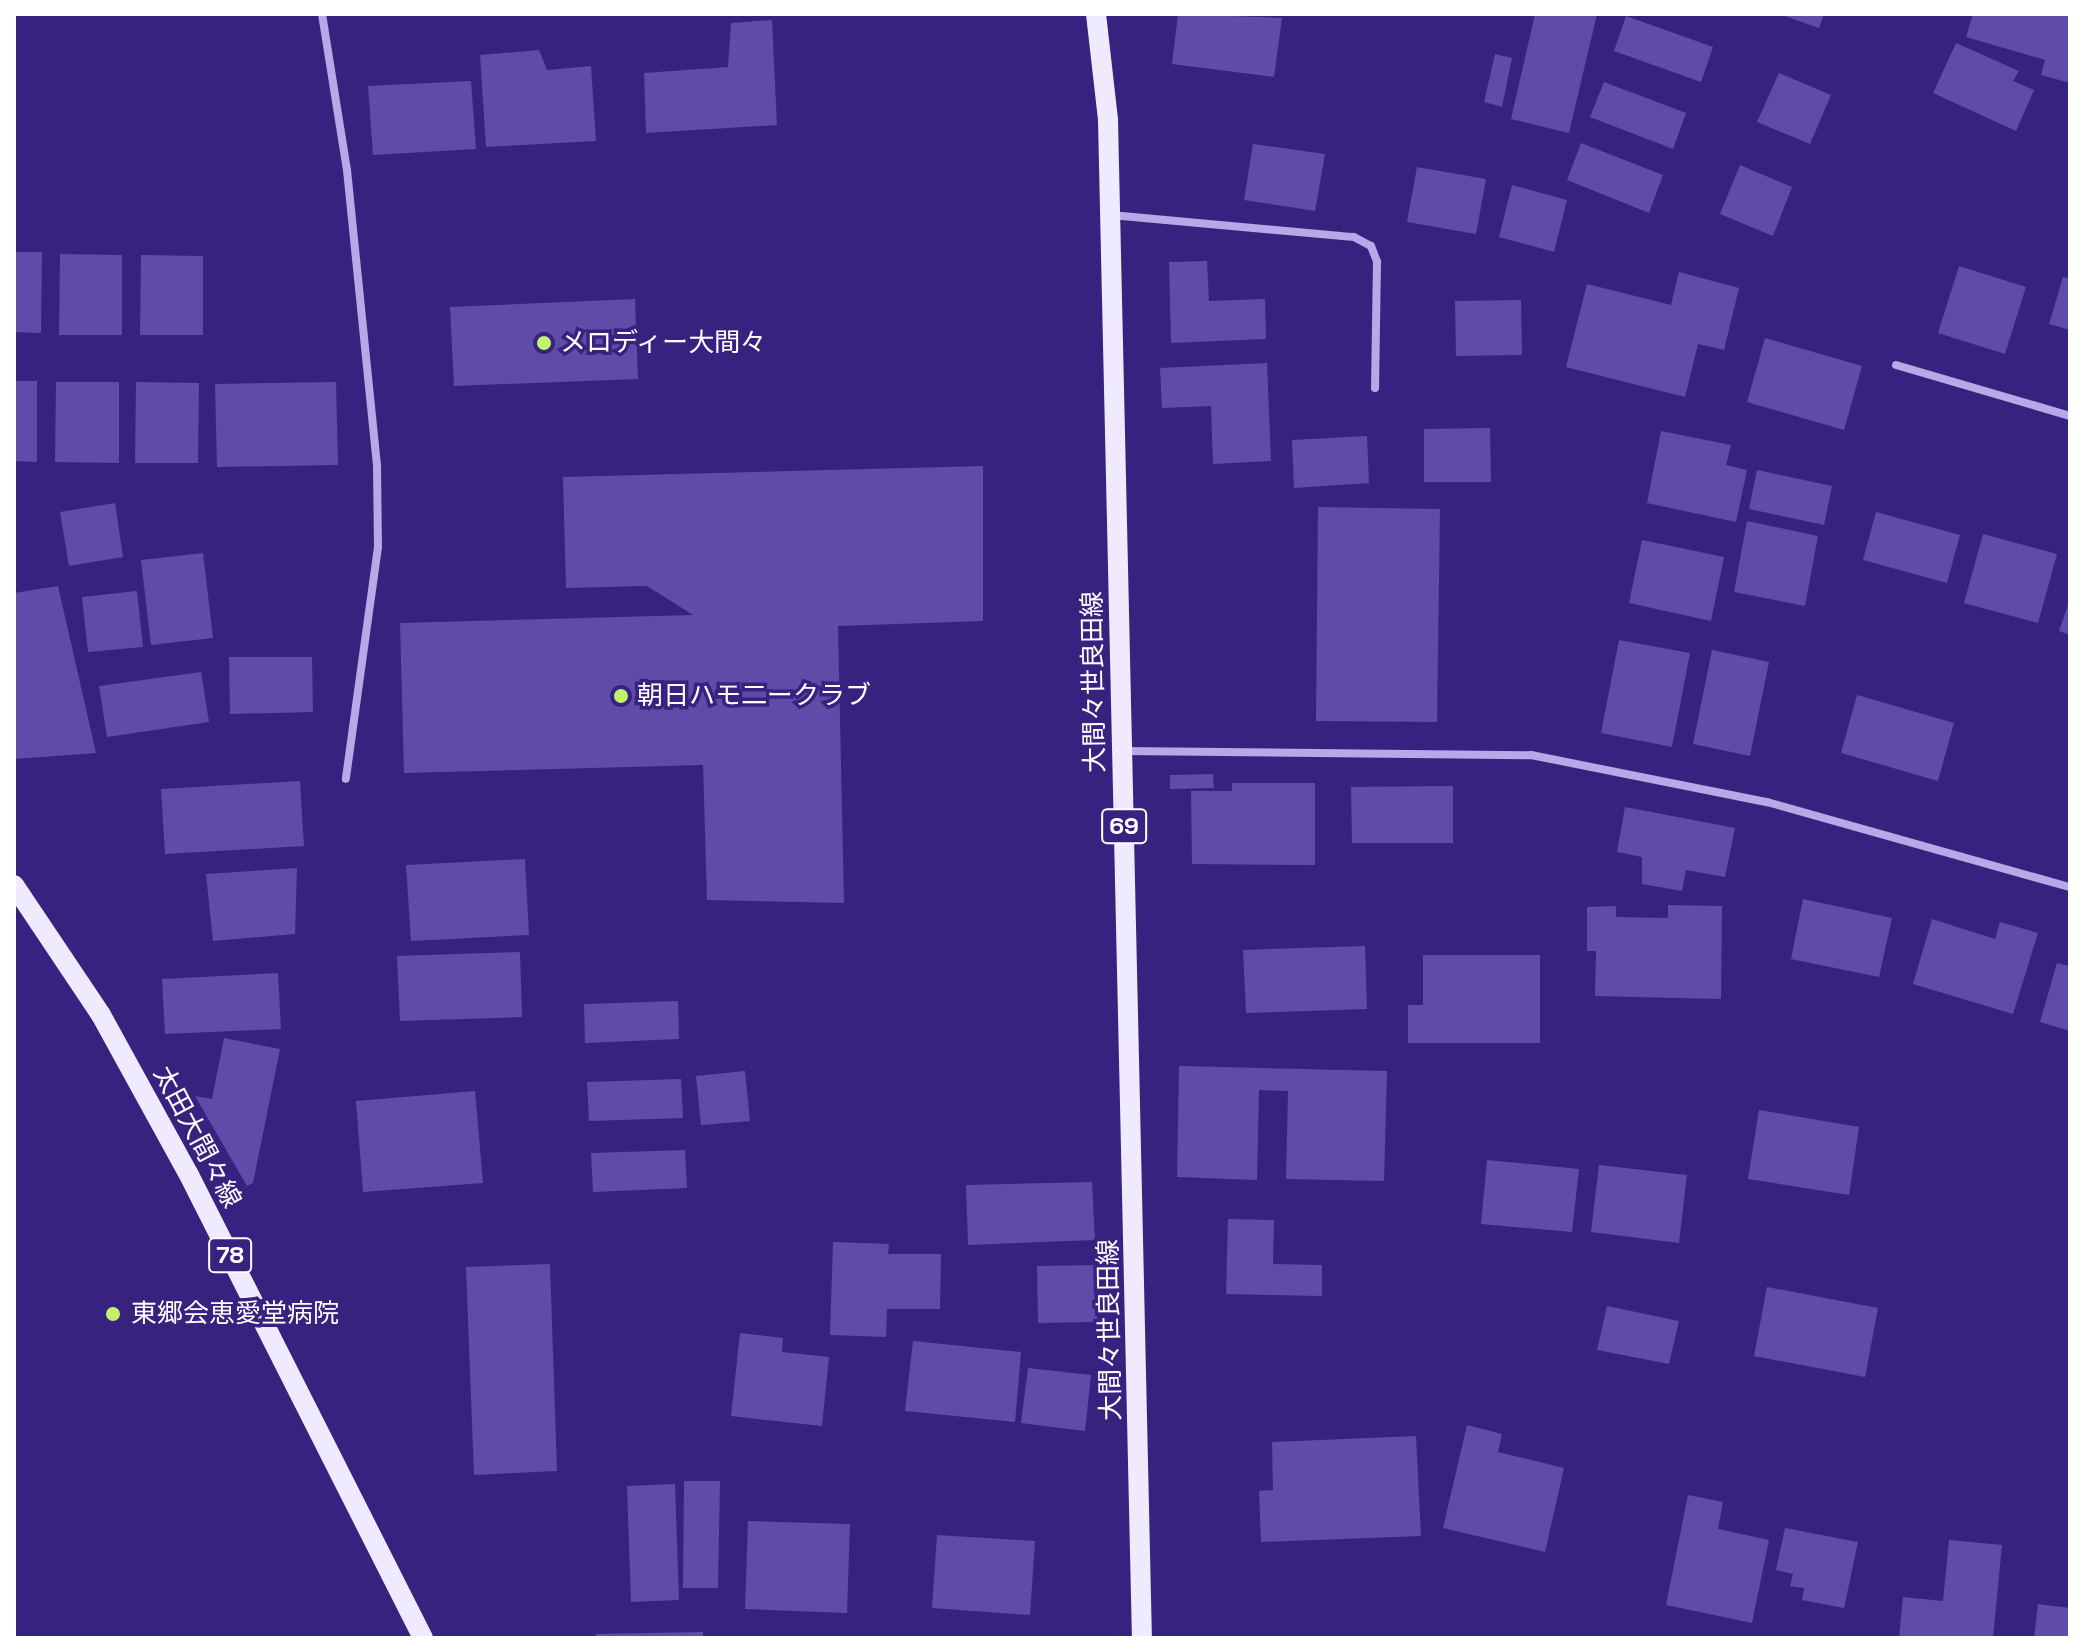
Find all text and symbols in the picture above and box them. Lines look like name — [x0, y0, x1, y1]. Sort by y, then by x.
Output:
place label: メロディー大間々 — [560, 327, 768, 359]
marker: メロディー大間々 — [535, 334, 553, 352]
street label: 大間々世良田線 — [1077, 591, 1111, 773]
place label: 朝日ハモ二ークラブ — [637, 680, 871, 712]
marker: 朝日ハモ二ークラブ — [612, 687, 630, 705]
road number: 69 — [1100, 806, 1148, 846]
street label: 太田大間々線 — [147, 1061, 247, 1213]
road number: 78 — [208, 1235, 252, 1275]
street label: 大間々世良田線 — [1093, 1239, 1127, 1421]
place label: 東郷会恵愛堂病院 — [131, 1298, 339, 1330]
marker: 東郷会恵愛堂病院 — [102, 1303, 124, 1325]

